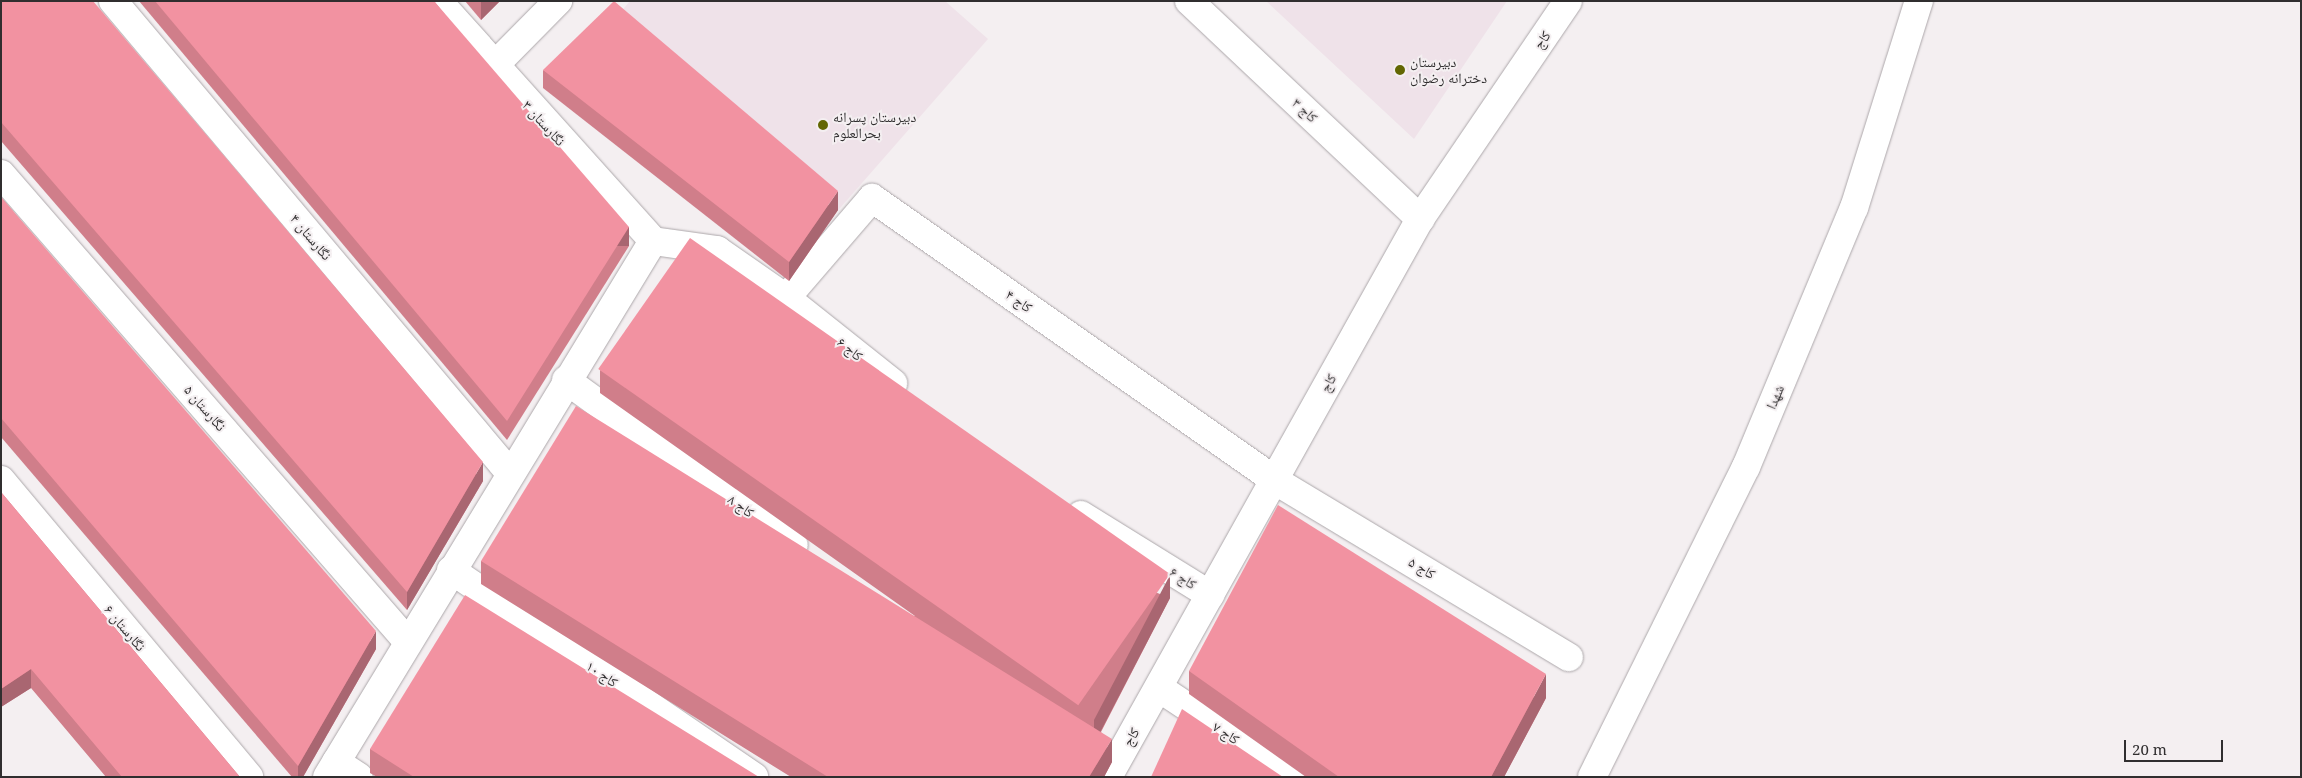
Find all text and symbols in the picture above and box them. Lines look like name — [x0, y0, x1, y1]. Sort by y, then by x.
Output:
street label: کاج — [1530, 28, 1554, 52]
place label: دبیرستان دخترانه رضوان — [1410, 54, 1487, 86]
marker: دبیرستان دخترانه رضوان — [1394, 64, 1406, 76]
street label: کاج ۳ — [1289, 94, 1321, 126]
street label: نگارستان ۳ — [519, 97, 569, 149]
place label: دبیرستان پسرانه بحرالعلوم — [833, 109, 916, 142]
marker: دبیرستان پسرانه بحرالعلوم — [817, 119, 829, 131]
street label: نگارستان ۴ — [287, 210, 335, 264]
street label: کاج ۴ — [1003, 286, 1035, 316]
street label: کاج ۶ — [834, 334, 866, 364]
street label: کاج — [1316, 371, 1340, 395]
street label: نگارستان ۵ — [181, 382, 229, 434]
street label: شهدا — [1762, 382, 1788, 412]
street label: کاج ۸ — [725, 491, 757, 521]
street label: کاج ۵ — [1406, 554, 1438, 582]
street label: کاج ۶ — [1167, 563, 1199, 593]
street label: نگارستان ۶ — [101, 601, 149, 655]
street label: کاج ۱۰ — [583, 657, 621, 691]
street label: کاج ۷ — [1210, 718, 1242, 748]
street label: کاج — [1119, 725, 1143, 749]
scale bar — [2127, 730, 2226, 762]
text: 20 m — [2132, 739, 2167, 759]

